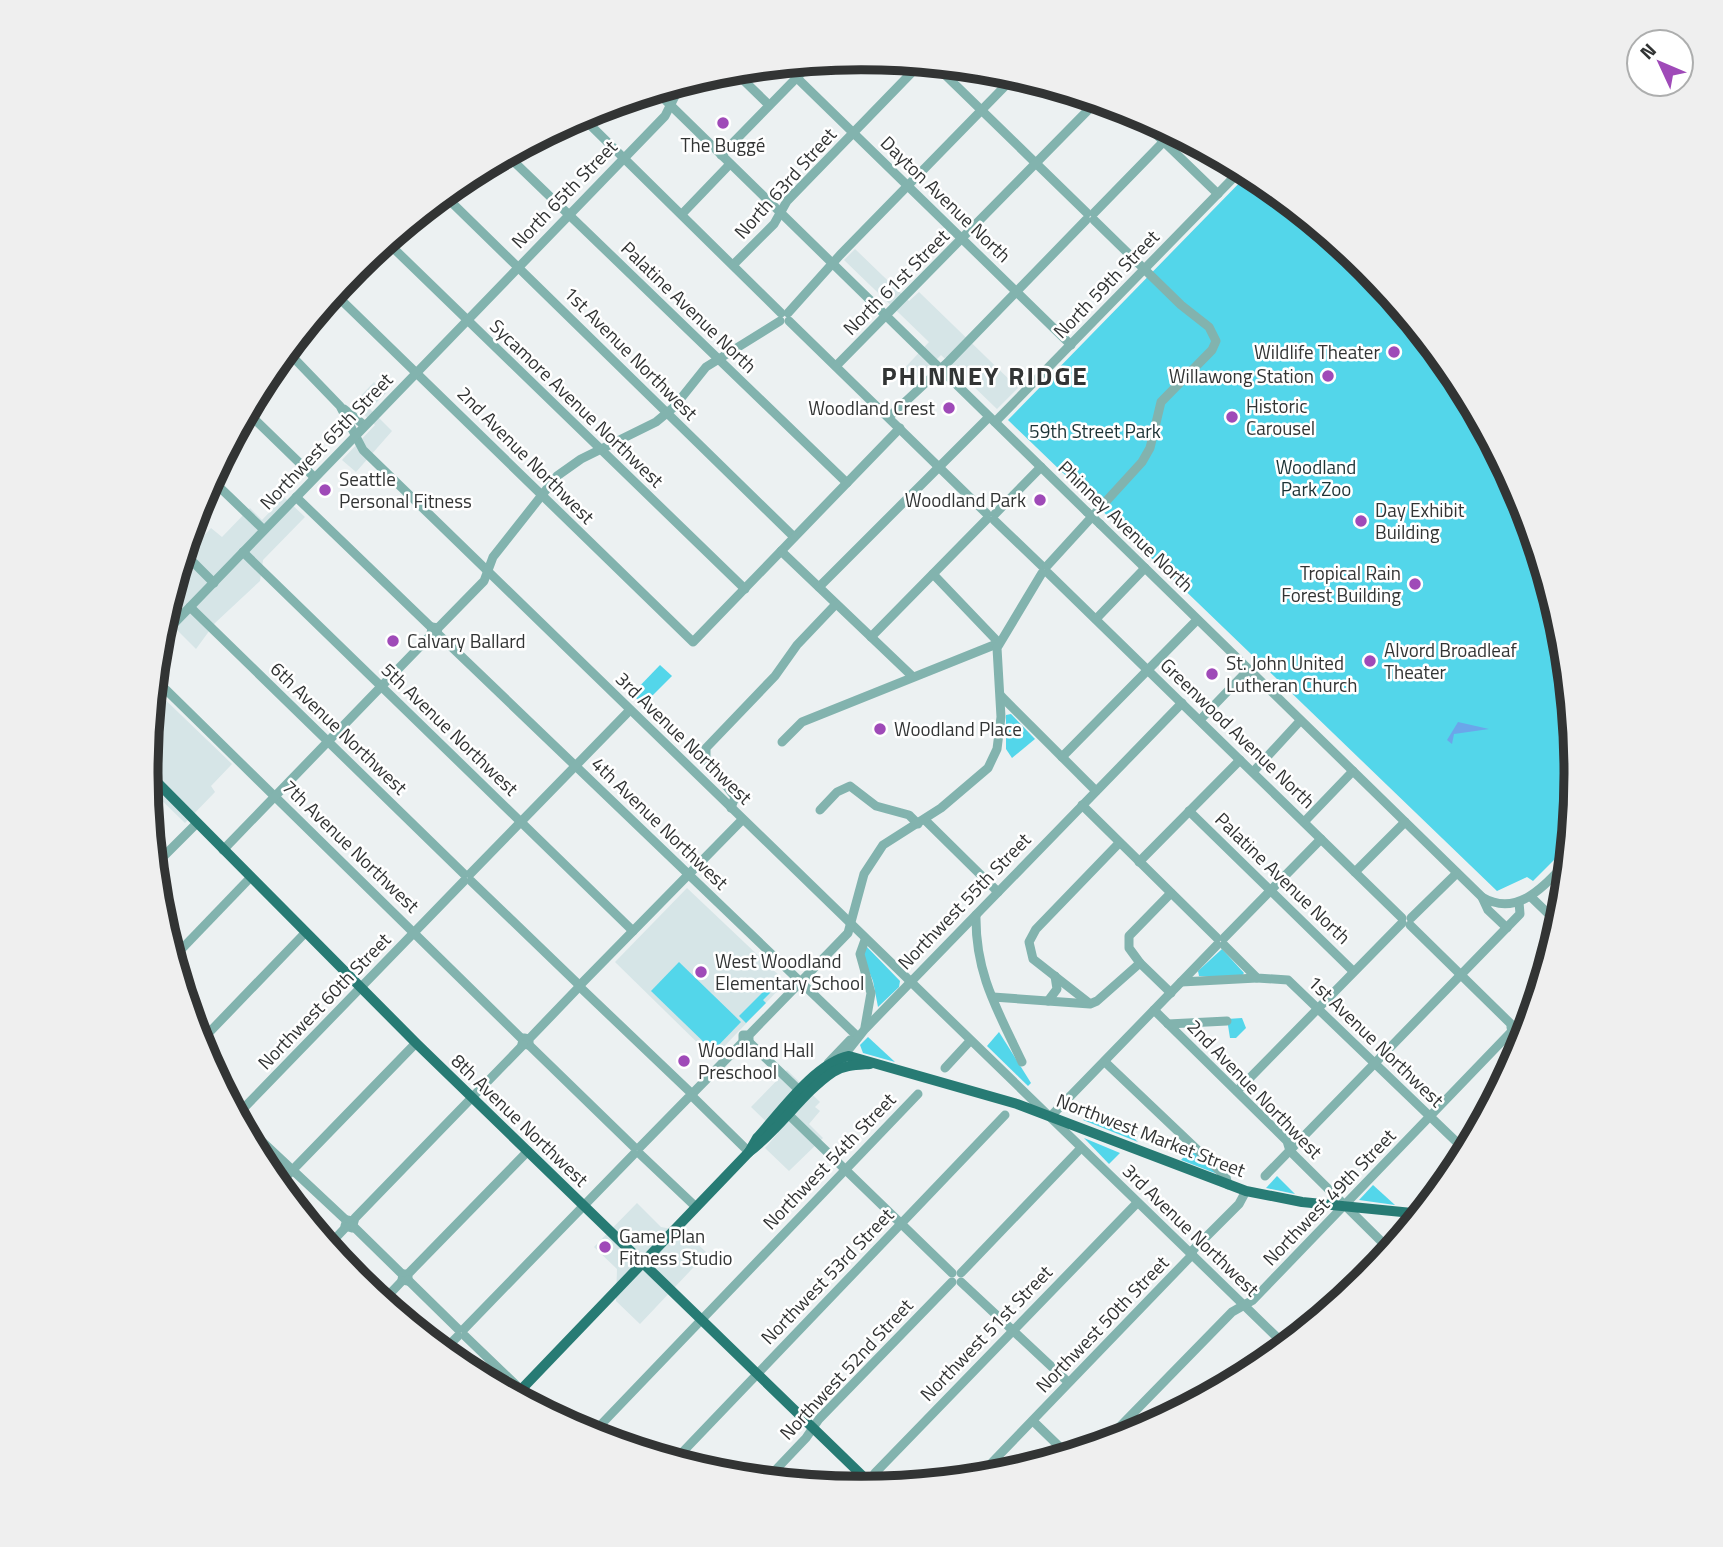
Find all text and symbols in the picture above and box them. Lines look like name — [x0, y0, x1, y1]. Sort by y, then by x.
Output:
north arrow — [1625, 28, 1695, 98]
text: N — [1632, 36, 1662, 66]
marker: The Buggé — [715, 115, 731, 131]
street label: North 63rd Street — [727, 120, 843, 245]
street label: Dayton Avenue North — [874, 129, 1018, 269]
place label: The Buggé — [681, 130, 765, 159]
street label: North 65th Street — [504, 132, 624, 255]
street label: North 61st Street — [836, 222, 956, 342]
street label: North 59th Street — [1046, 222, 1166, 345]
street label: Palatine Avenue North — [615, 234, 764, 379]
street label: 1st Avenue Northwest — [558, 279, 705, 427]
street label: Sycamore Avenue Northwest — [484, 312, 671, 494]
place label: Wildlife Theater — [1254, 337, 1380, 366]
marker: Wildlife Theater — [1386, 344, 1402, 360]
district label: PHINNEY RIDGE — [881, 356, 1089, 395]
place label: Willawong Station — [1169, 361, 1314, 390]
street label: Northwest 65th Street — [252, 365, 399, 516]
marker: Willawong Station — [1320, 368, 1336, 384]
street label: 2nd Avenue Northwest — [451, 379, 602, 530]
place label: Historic Carousel — [1246, 391, 1315, 442]
place label: Woodland Crest — [808, 393, 935, 422]
marker: Woodland Crest — [941, 400, 957, 416]
marker: Historic Carousel — [1224, 409, 1240, 425]
park label: 59th Street Park — [1029, 416, 1161, 445]
park label: Woodland Park Zoo — [1276, 452, 1356, 503]
street label: Phinney Avenue North — [1052, 453, 1201, 598]
place label: Seattle Personal Fitness — [339, 464, 472, 515]
marker: Seattle Personal Fitness — [317, 482, 333, 498]
place label: Woodland Park — [905, 485, 1026, 514]
marker: Woodland Park — [1032, 492, 1048, 508]
place label: Day Exhibit Building — [1375, 495, 1465, 546]
marker: Day Exhibit Building — [1353, 513, 1369, 529]
place label: Tropical Rain Forest Building — [1281, 558, 1401, 609]
marker: Tropical Rain Forest Building — [1407, 576, 1423, 592]
place label: Calvary Ballard — [407, 626, 526, 655]
marker: Calvary Ballard — [385, 633, 401, 649]
place label: Alvord Broadleaf Theater — [1384, 635, 1517, 686]
place label: St. John United Lutheran Church — [1226, 648, 1358, 699]
street label: Greenwood Avenue North — [1154, 651, 1322, 815]
marker: Alvord Broadleaf Theater — [1362, 653, 1378, 669]
street label: 6th Avenue Northwest — [264, 654, 415, 801]
street label: 5th Avenue Northwest — [375, 655, 526, 802]
street label: 3rd Avenue Northwest — [609, 665, 760, 811]
marker: St. John United Lutheran Church — [1204, 666, 1220, 682]
place label: Woodland Place — [894, 714, 1022, 743]
marker: Woodland Place — [872, 721, 888, 737]
street label: 4th Avenue Northwest — [585, 749, 736, 896]
street label: 7th Avenue Northwest — [276, 772, 427, 919]
street label: Palatine Avenue North — [1209, 805, 1358, 950]
street label: Northwest 55th Street — [890, 825, 1037, 976]
street label: Northwest 60th Street — [250, 925, 397, 1076]
place label: West Woodland Elementary School — [715, 946, 864, 997]
marker: West Woodland Elementary School — [693, 964, 709, 980]
street label: 1st Avenue Northwest — [1302, 968, 1451, 1114]
street label: 2nd Avenue Northwest — [1181, 1012, 1330, 1165]
place label: Woodland Hall Preschool — [698, 1035, 814, 1086]
street label: 8th Avenue Northwest — [445, 1046, 596, 1193]
marker: Woodland Hall Preschool — [676, 1053, 692, 1069]
street label: Northwest 54th Street — [755, 1085, 902, 1236]
street label: Northwest Market Street — [1053, 1085, 1250, 1184]
street label: Northwest 49th Street — [1255, 1121, 1402, 1272]
street label: 3rd Avenue Northwest — [1116, 1157, 1267, 1303]
street label: Northwest 53rd Street — [753, 1200, 900, 1351]
place label: Game Plan Fitness Studio — [619, 1221, 733, 1272]
marker: Game Plan Fitness Studio — [597, 1239, 613, 1255]
street label: Northwest 50th Street — [1028, 1248, 1175, 1399]
street label: Northwest 51st Street — [913, 1258, 1059, 1407]
street label: Northwest 52nd Street — [772, 1291, 919, 1446]

